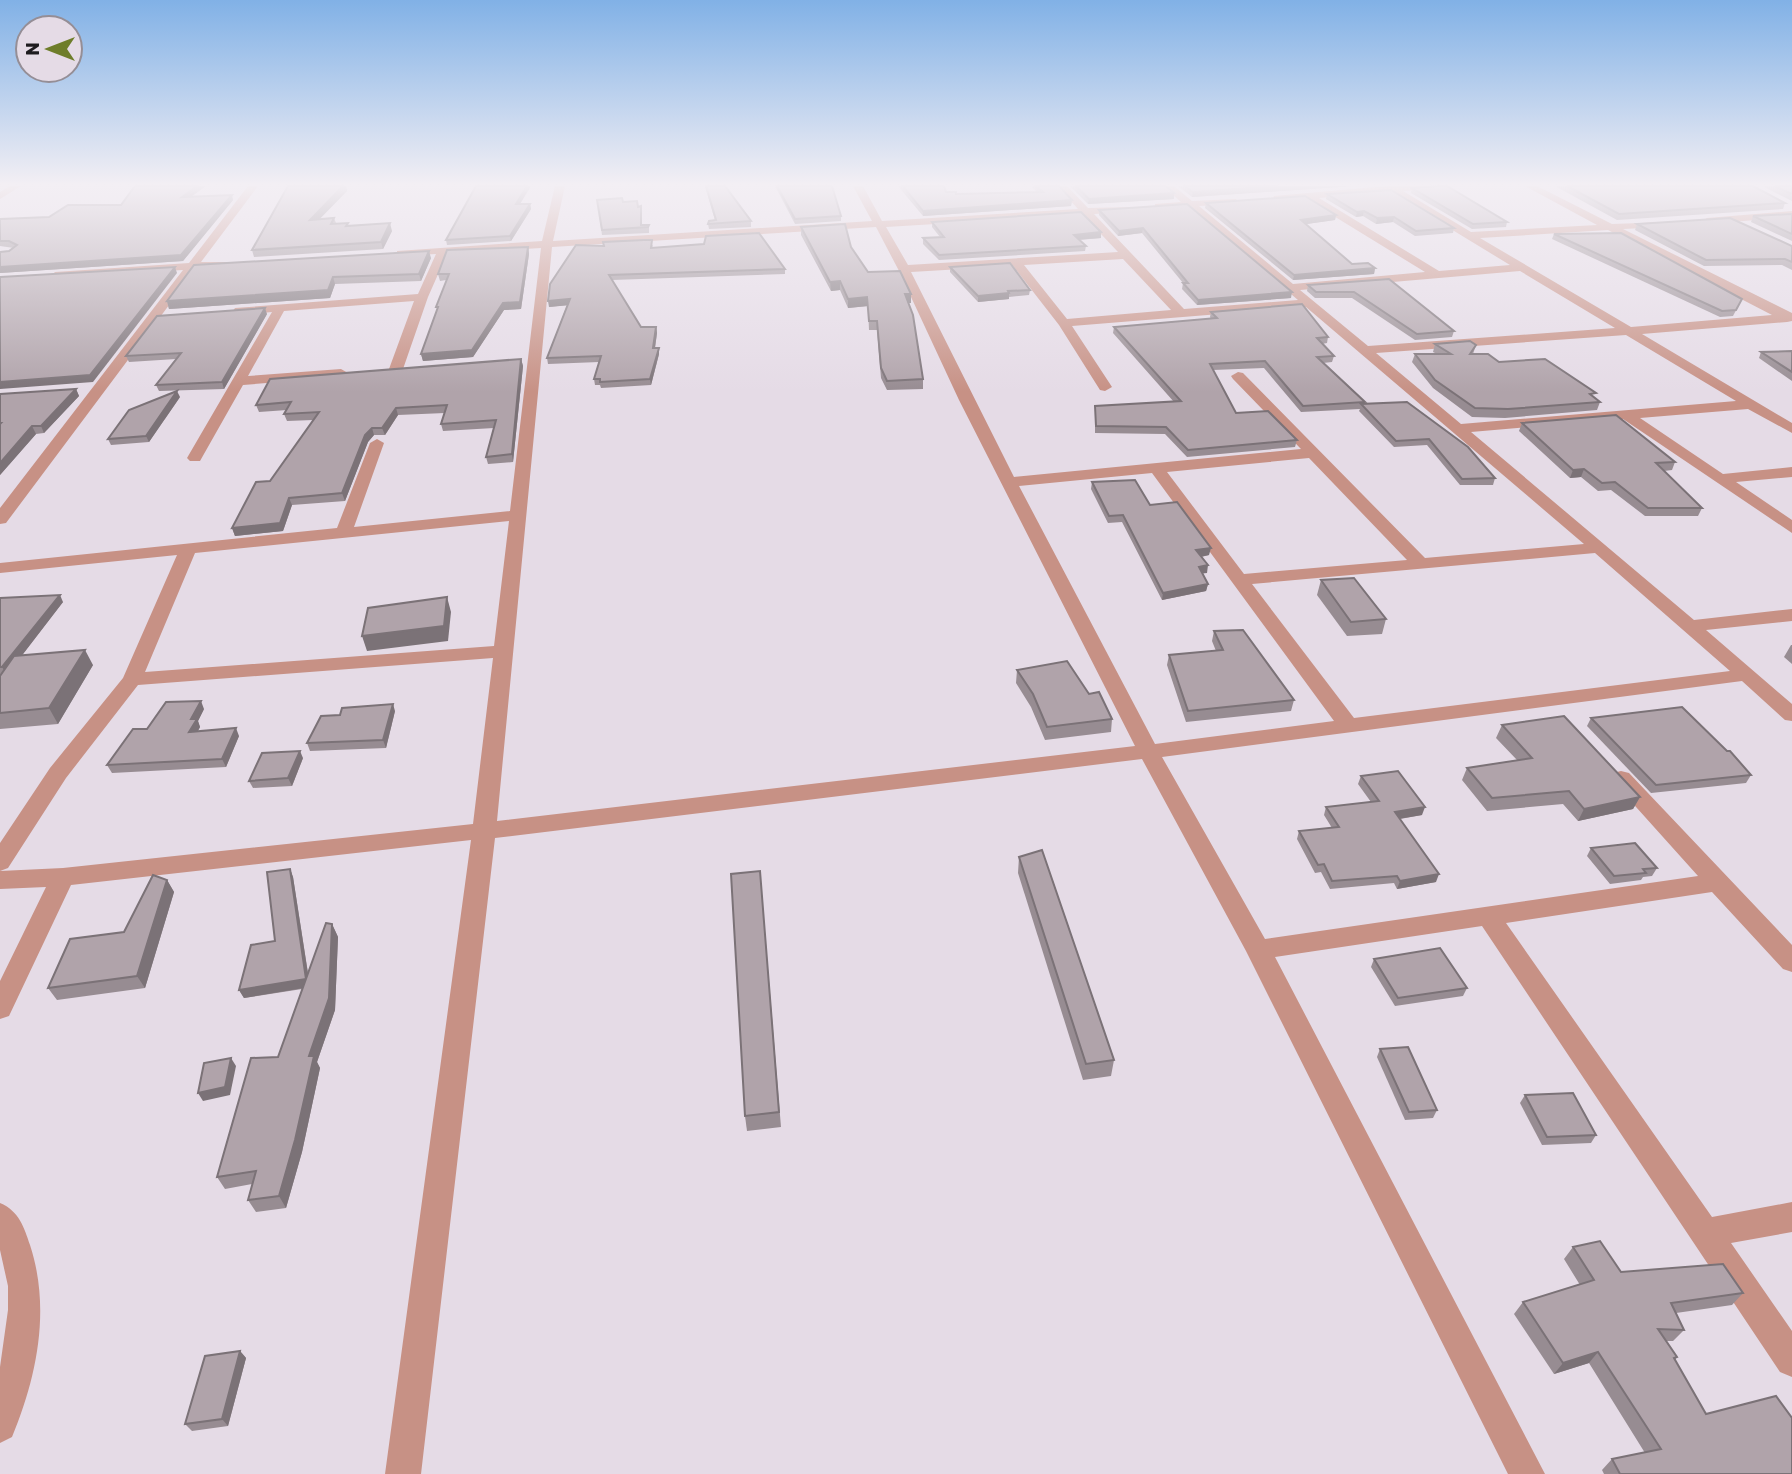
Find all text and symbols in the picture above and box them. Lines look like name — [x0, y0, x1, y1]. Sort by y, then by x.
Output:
north arrow — [14, 14, 84, 84]
text: N — [21, 42, 44, 56]

